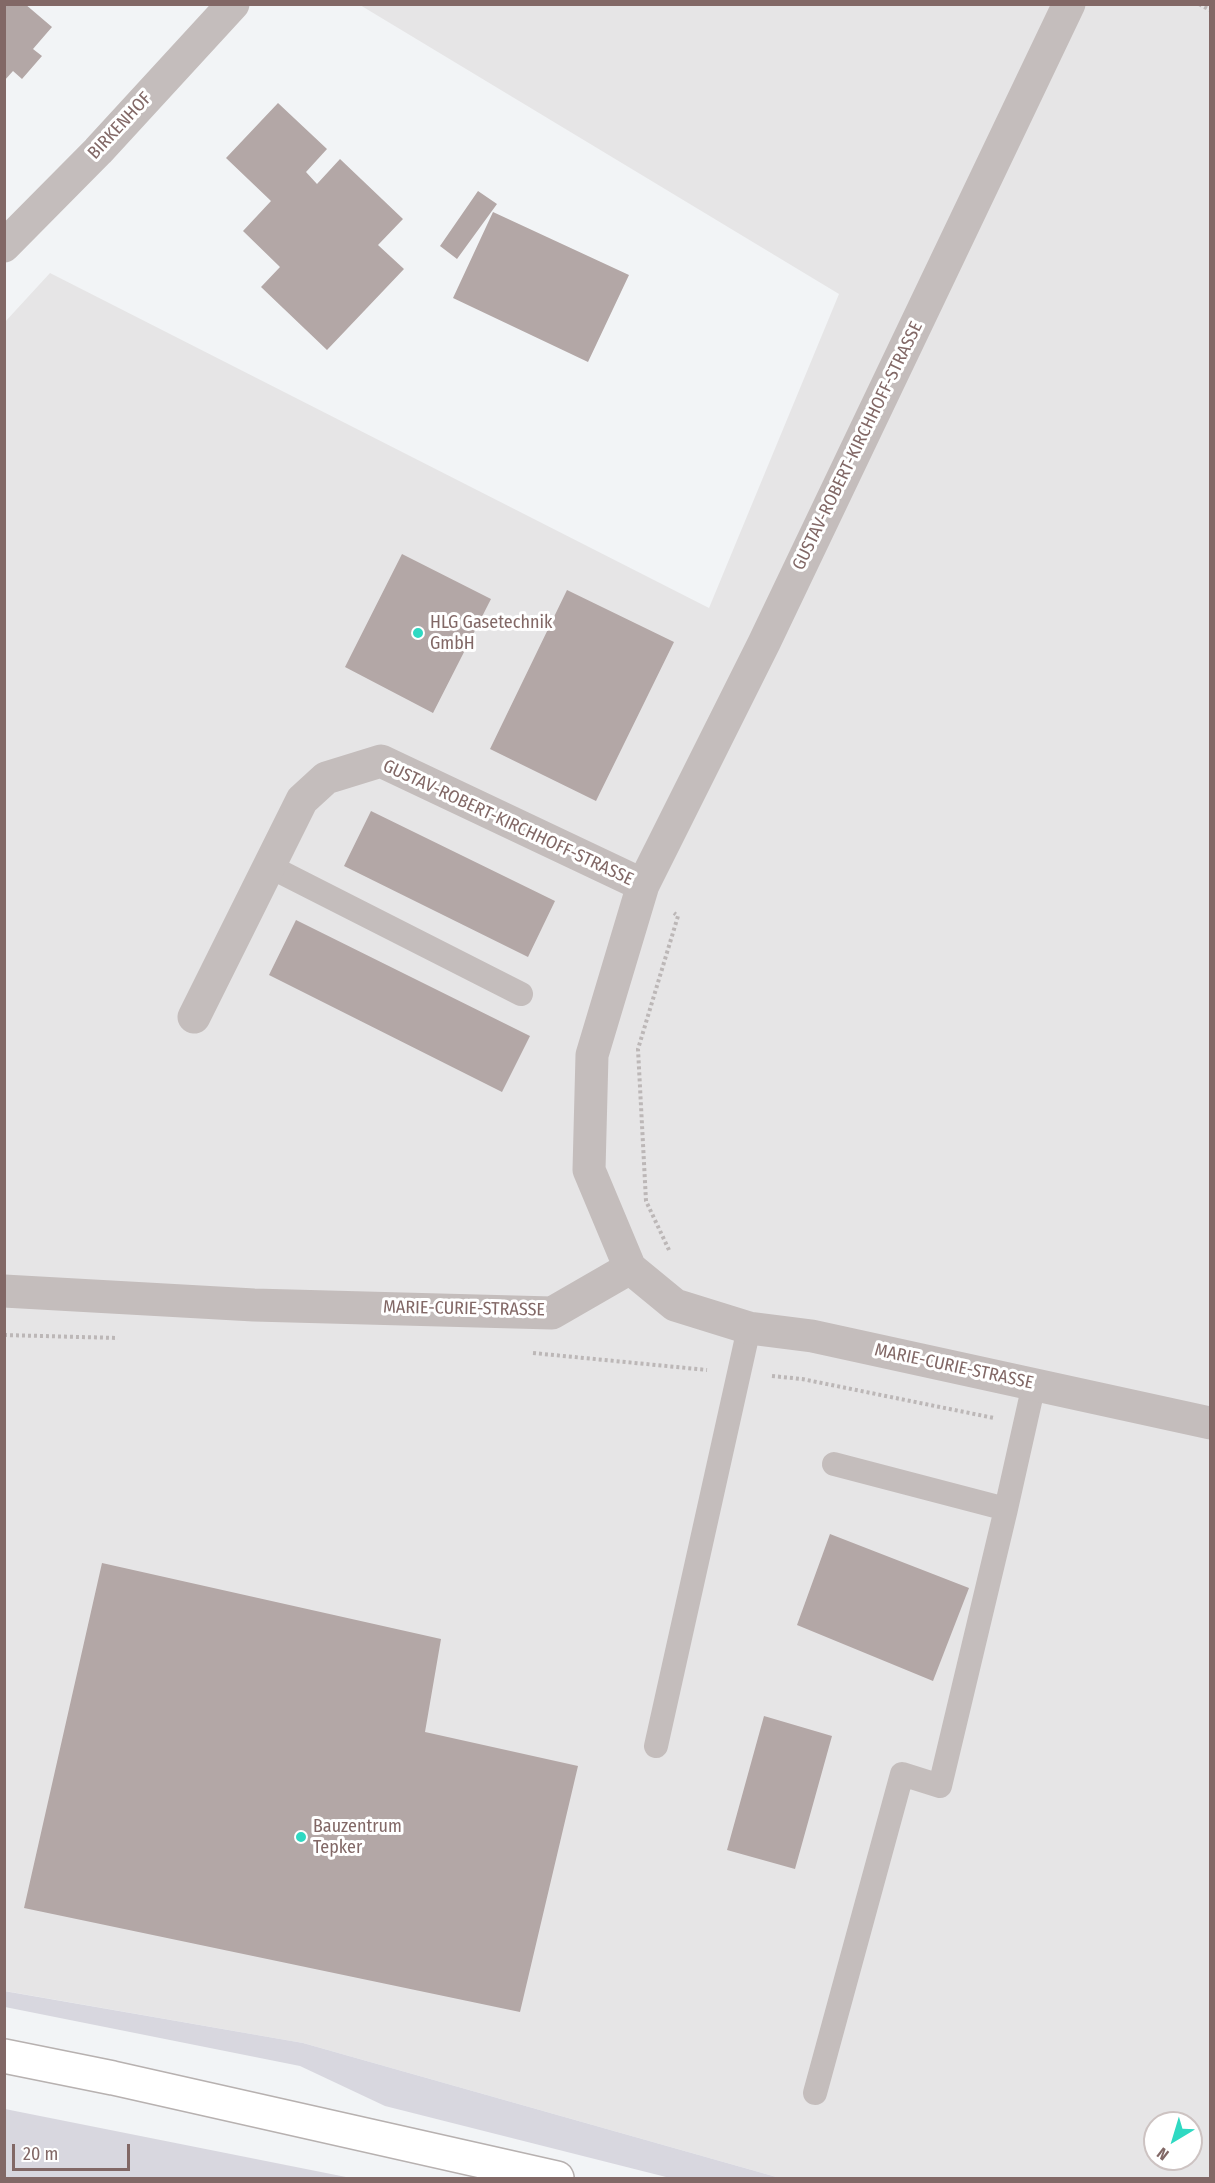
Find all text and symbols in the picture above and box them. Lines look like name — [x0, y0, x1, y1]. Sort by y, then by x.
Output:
street label: BIRKENHOF — [84, 88, 156, 164]
street label: GUSTAV-ROBERT-KIRCHHOFF-STRASSE — [788, 318, 928, 574]
place label: HLG Gasetechnik GmbH — [430, 612, 552, 654]
marker: HLG Gasetechnik GmbH — [411, 626, 425, 640]
street label: GUSTAV-ROBERT-KIRCHHOFF-STRASSE — [379, 755, 637, 891]
street label: MARIE-CURIE-STRASSE — [383, 1297, 545, 1321]
street label: MARIE-CURIE-STRASSE — [873, 1340, 1035, 1394]
place label: Bauzentrum Tepker — [313, 1816, 402, 1858]
marker: Bauzentrum Tepker — [294, 1830, 308, 1844]
north arrow — [1143, 2111, 1203, 2171]
scale bar — [15, 2132, 134, 2170]
text: 20 m — [23, 2143, 58, 2165]
text: N — [1153, 2144, 1172, 2164]

